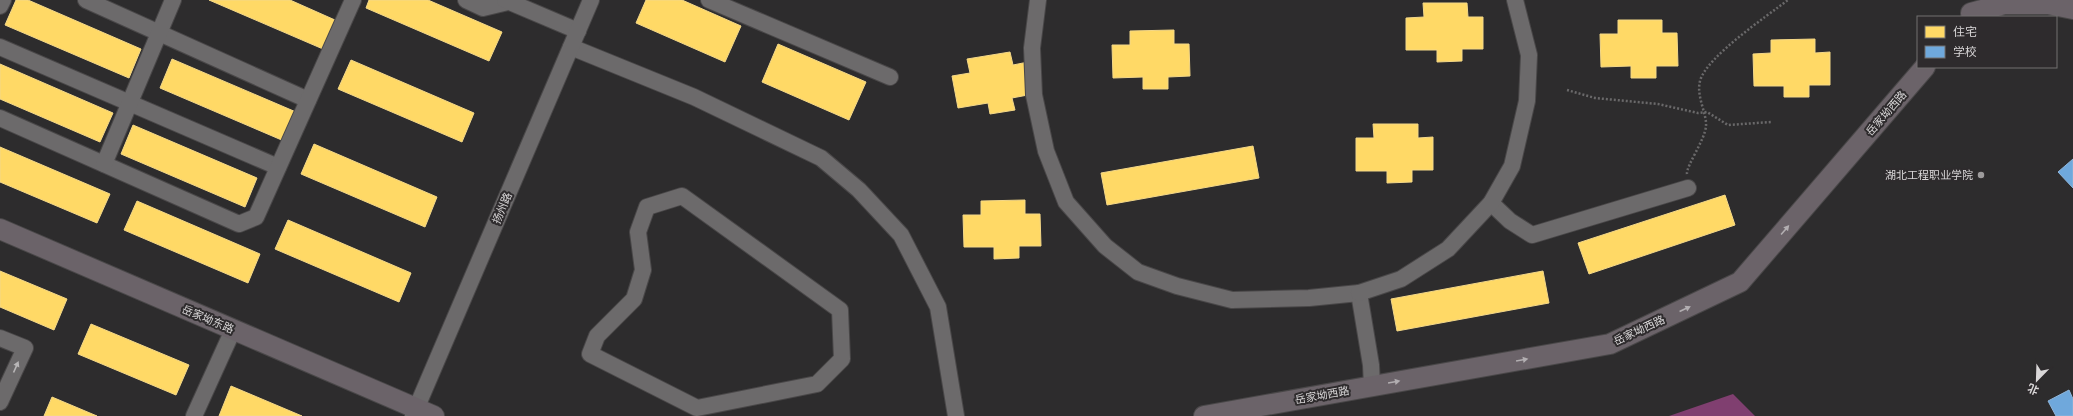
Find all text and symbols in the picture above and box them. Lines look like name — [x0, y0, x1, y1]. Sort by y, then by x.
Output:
legend — [1917, 16, 2057, 68]
text: 住宅 — [1953, 24, 1977, 39]
text: 学校 — [1953, 44, 1977, 59]
street label: 岳家坳西路 — [1863, 88, 1909, 138]
place label: 湖北工程职业学院 — [1885, 168, 1973, 182]
marker: 湖北工程职业学院 — [1976, 170, 1986, 180]
street label: 扬州路 — [489, 190, 515, 226]
one-way arrow — [1781, 225, 1790, 236]
street label: 岳家坳东路 — [180, 302, 236, 336]
one-way arrow — [1679, 306, 1691, 312]
street label: 岳家坳西路 — [1611, 312, 1667, 348]
one-way arrow — [1516, 356, 1528, 362]
north arrow — [2017, 360, 2057, 400]
one-way arrow — [13, 361, 19, 373]
one-way arrow — [1388, 379, 1400, 385]
text: 北 — [2025, 381, 2041, 398]
street label: 岳家坳西路 — [1294, 383, 1350, 407]

